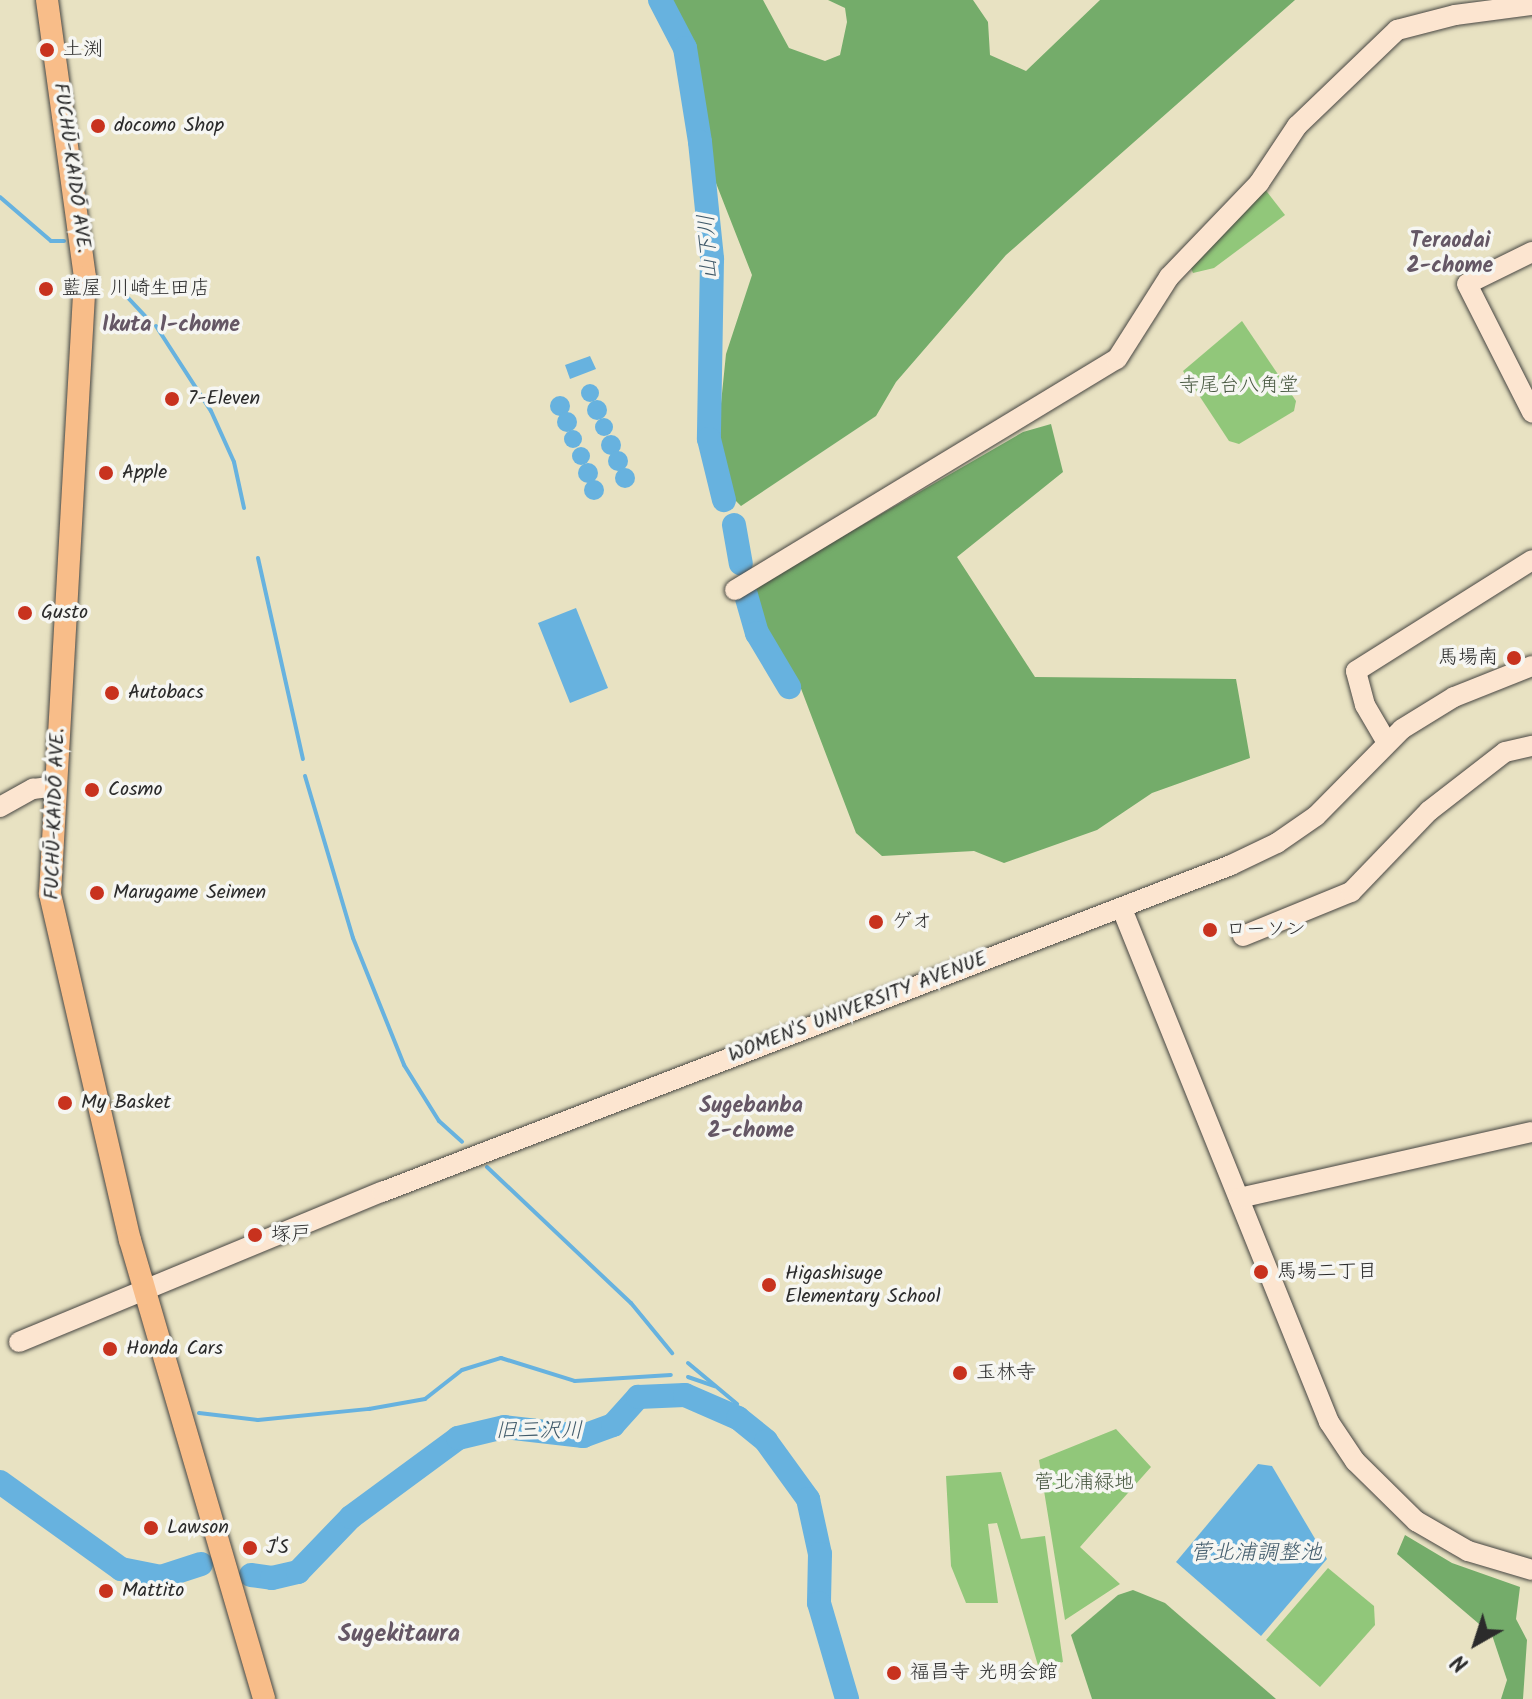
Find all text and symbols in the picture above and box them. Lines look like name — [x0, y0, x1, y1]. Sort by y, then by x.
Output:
place label: 土渕 — [63, 38, 103, 62]
marker: 土渕 — [38, 41, 56, 59]
street label: FUCHŪ-KAIDŌ AVE. — [47, 81, 95, 255]
place label: docomo Shop — [114, 114, 224, 138]
marker: docomo Shop — [89, 117, 107, 135]
water label: 山下川 — [694, 213, 724, 281]
district label: Teraodai 2-chome — [1407, 228, 1493, 280]
place label: 藍屋 川崎生田店 — [62, 277, 210, 301]
marker: 藍屋 川崎生田店 — [37, 280, 55, 298]
district label: Ikuta 1-chome — [102, 313, 240, 339]
park label: 寺尾台八角堂 — [1179, 374, 1299, 398]
place label: 7-Eleven — [188, 387, 260, 411]
marker: 7-Eleven — [163, 390, 181, 408]
place label: Apple — [122, 461, 167, 485]
marker: Apple — [97, 464, 115, 482]
place label: Gusto — [41, 601, 88, 625]
marker: Gusto — [16, 604, 34, 622]
place label: 馬場南 — [1438, 646, 1498, 670]
marker: 馬場南 — [1505, 649, 1523, 667]
place label: Autobacs — [128, 681, 204, 705]
marker: Autobacs — [103, 684, 121, 702]
street label: FUCHŪ-KAIDŌ AVE. — [41, 728, 71, 900]
place label: Cosmo — [108, 778, 163, 802]
marker: Cosmo — [83, 781, 101, 799]
place label: Marugame Seimen — [113, 881, 266, 905]
marker: Marugame Seimen — [88, 884, 106, 902]
place label: ゲオ — [892, 910, 932, 934]
marker: ゲオ — [867, 913, 885, 931]
place label: ローソン — [1226, 918, 1306, 942]
marker: ローソン — [1201, 921, 1219, 939]
street label: WOMEN'S UNIVERSITY AVENUE — [725, 948, 991, 1068]
place label: My Basket — [81, 1091, 171, 1115]
district label: Sugebanba 2-chome — [699, 1093, 803, 1144]
marker: My Basket — [56, 1094, 74, 1112]
place label: 塚戸 — [271, 1223, 311, 1247]
marker: 塚戸 — [246, 1226, 264, 1244]
place label: 馬場二丁目 — [1277, 1260, 1377, 1284]
place label: Higashisuge Elementary School — [785, 1262, 941, 1309]
marker: 馬場二丁目 — [1252, 1263, 1270, 1281]
marker: Higashisuge Elementary School — [760, 1276, 778, 1294]
place label: Honda Cars — [126, 1337, 223, 1361]
marker: Honda Cars — [101, 1340, 119, 1358]
place label: 玉林寺 — [976, 1361, 1036, 1385]
marker: 玉林寺 — [951, 1364, 969, 1382]
water label: 旧三沢川 — [495, 1419, 583, 1445]
park label: 菅北浦緑地 — [1034, 1471, 1134, 1495]
place label: Lawson — [167, 1516, 229, 1540]
marker: Lawson — [142, 1519, 160, 1537]
place label: J'S — [266, 1536, 289, 1560]
marker: J'S — [241, 1539, 259, 1557]
water label: 菅北浦調整池 — [1190, 1541, 1322, 1567]
place label: Mattito — [122, 1579, 184, 1603]
marker: Mattito — [97, 1582, 115, 1600]
north arrow — [1436, 1603, 1516, 1683]
district label: Sugekitaura — [338, 1621, 460, 1649]
text: N — [1444, 1644, 1477, 1680]
place label: 福昌寺 光明会館 — [910, 1661, 1058, 1685]
marker: 福昌寺 光明会館 — [885, 1664, 903, 1682]

